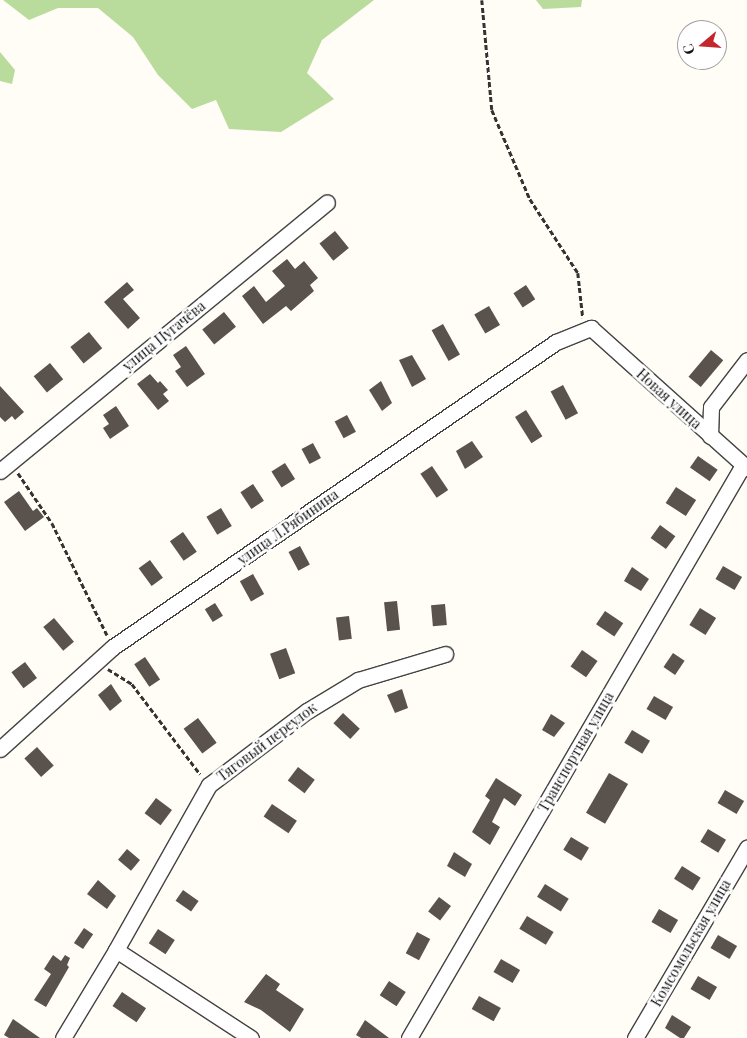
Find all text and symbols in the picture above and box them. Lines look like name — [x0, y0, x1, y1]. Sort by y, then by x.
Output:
north arrow — [677, 20, 727, 70]
text: С — [678, 42, 699, 57]
street label: улица Пугачёва — [119, 298, 209, 374]
street label: Новая улица — [633, 366, 705, 432]
street label: улица Л.Рябинина — [234, 486, 342, 568]
street label: Транспортная улица — [535, 689, 617, 815]
street label: Тяговый переулок — [214, 699, 320, 785]
street label: Комсомольская улица — [648, 877, 734, 1009]

